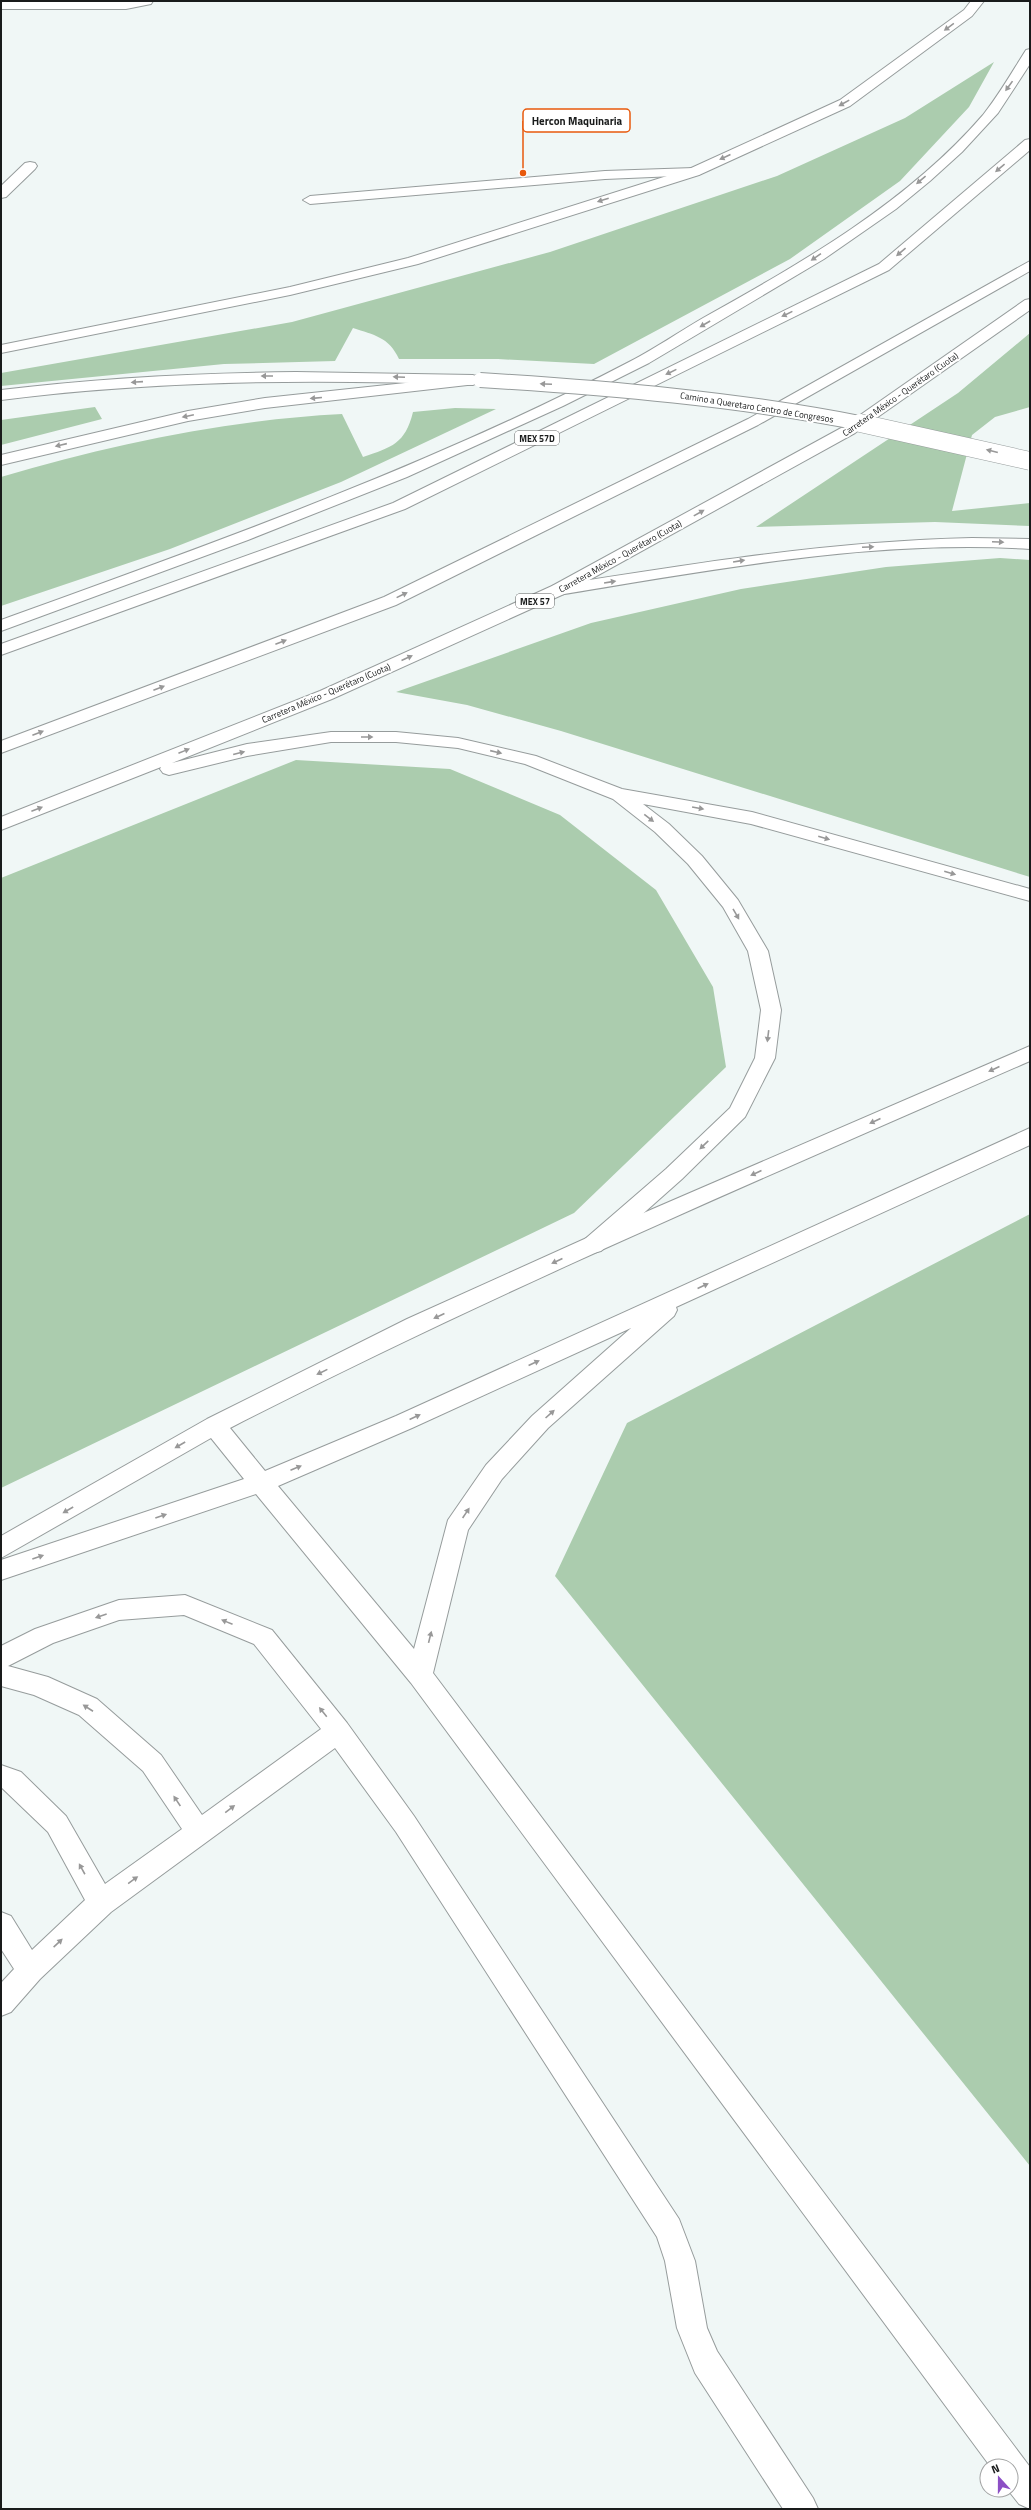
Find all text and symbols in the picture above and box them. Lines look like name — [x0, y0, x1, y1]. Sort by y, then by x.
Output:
one-way arrow — [943, 23, 954, 31]
one-way arrow — [1005, 80, 1013, 91]
one-way arrow — [838, 100, 850, 107]
callout: Hercon Maquinaria — [523, 109, 630, 132]
text: Hercon Maquinaria — [532, 113, 623, 129]
one-way arrow — [720, 154, 731, 160]
one-way arrow — [995, 164, 1006, 173]
one-way arrow — [915, 176, 926, 185]
one-way arrow — [597, 198, 609, 204]
one-way arrow — [896, 248, 906, 257]
one-way arrow — [811, 253, 821, 261]
one-way arrow — [782, 311, 793, 317]
one-way arrow — [699, 320, 711, 327]
street label: Carretera México - Querétaro (Cuota) — [839, 349, 961, 439]
one-way arrow — [665, 369, 677, 375]
one-way arrow — [260, 373, 273, 379]
one-way arrow — [393, 374, 405, 381]
one-way arrow — [131, 379, 143, 386]
one-way arrow — [540, 381, 552, 388]
street label: Camino a Queretaro Centro de Congresos — [679, 388, 835, 426]
one-way arrow — [310, 395, 322, 402]
one-way arrow — [181, 413, 194, 419]
road number: MEX 57D — [515, 431, 559, 445]
one-way arrow — [55, 443, 67, 449]
one-way arrow — [986, 448, 998, 454]
one-way arrow — [693, 509, 705, 516]
street label: Carretera México - Querétaro (Cuota) — [556, 517, 684, 595]
one-way arrow — [992, 538, 1004, 545]
one-way arrow — [862, 544, 875, 550]
one-way arrow — [733, 558, 745, 564]
one-way arrow — [604, 579, 617, 585]
one-way arrow — [396, 592, 408, 598]
road number: MEX 57 — [516, 594, 554, 608]
one-way arrow — [275, 638, 287, 644]
one-way arrow — [402, 655, 413, 661]
street label: Carretera México - Querétaro (Cuota) — [260, 660, 392, 726]
one-way arrow — [154, 684, 166, 690]
one-way arrow — [32, 730, 44, 736]
one-way arrow — [361, 734, 374, 740]
one-way arrow — [179, 748, 191, 754]
one-way arrow — [232, 749, 245, 755]
one-way arrow — [490, 750, 502, 756]
one-way arrow — [692, 805, 704, 811]
one-way arrow — [32, 806, 44, 812]
one-way arrow — [643, 814, 654, 823]
one-way arrow — [819, 835, 831, 841]
one-way arrow — [944, 870, 956, 876]
one-way arrow — [733, 908, 740, 919]
one-way arrow — [764, 1030, 771, 1042]
one-way arrow — [989, 1066, 1000, 1072]
one-way arrow — [870, 1118, 881, 1124]
one-way arrow — [699, 1140, 709, 1150]
one-way arrow — [751, 1170, 762, 1176]
one-way arrow — [552, 1258, 563, 1264]
one-way arrow — [697, 1283, 709, 1289]
one-way arrow — [434, 1313, 445, 1319]
one-way arrow — [528, 1360, 539, 1366]
one-way arrow — [317, 1369, 328, 1375]
one-way arrow — [544, 1409, 555, 1418]
one-way arrow — [410, 1414, 421, 1420]
one-way arrow — [175, 1442, 186, 1449]
one-way arrow — [290, 1464, 302, 1470]
one-way arrow — [62, 1506, 74, 1513]
one-way arrow — [462, 1508, 470, 1518]
one-way arrow — [156, 1513, 168, 1519]
one-way arrow — [32, 1554, 44, 1560]
one-way arrow — [95, 1613, 107, 1619]
one-way arrow — [221, 1619, 232, 1625]
one-way arrow — [427, 1631, 433, 1643]
one-way arrow — [83, 1704, 93, 1712]
one-way arrow — [319, 1706, 327, 1717]
one-way arrow — [173, 1795, 181, 1806]
one-way arrow — [224, 1805, 235, 1814]
one-way arrow — [79, 1863, 86, 1875]
one-way arrow — [127, 1876, 138, 1885]
one-way arrow — [54, 1939, 63, 1948]
north arrow — [979, 2458, 1019, 2498]
text: N — [989, 2460, 1002, 2477]

